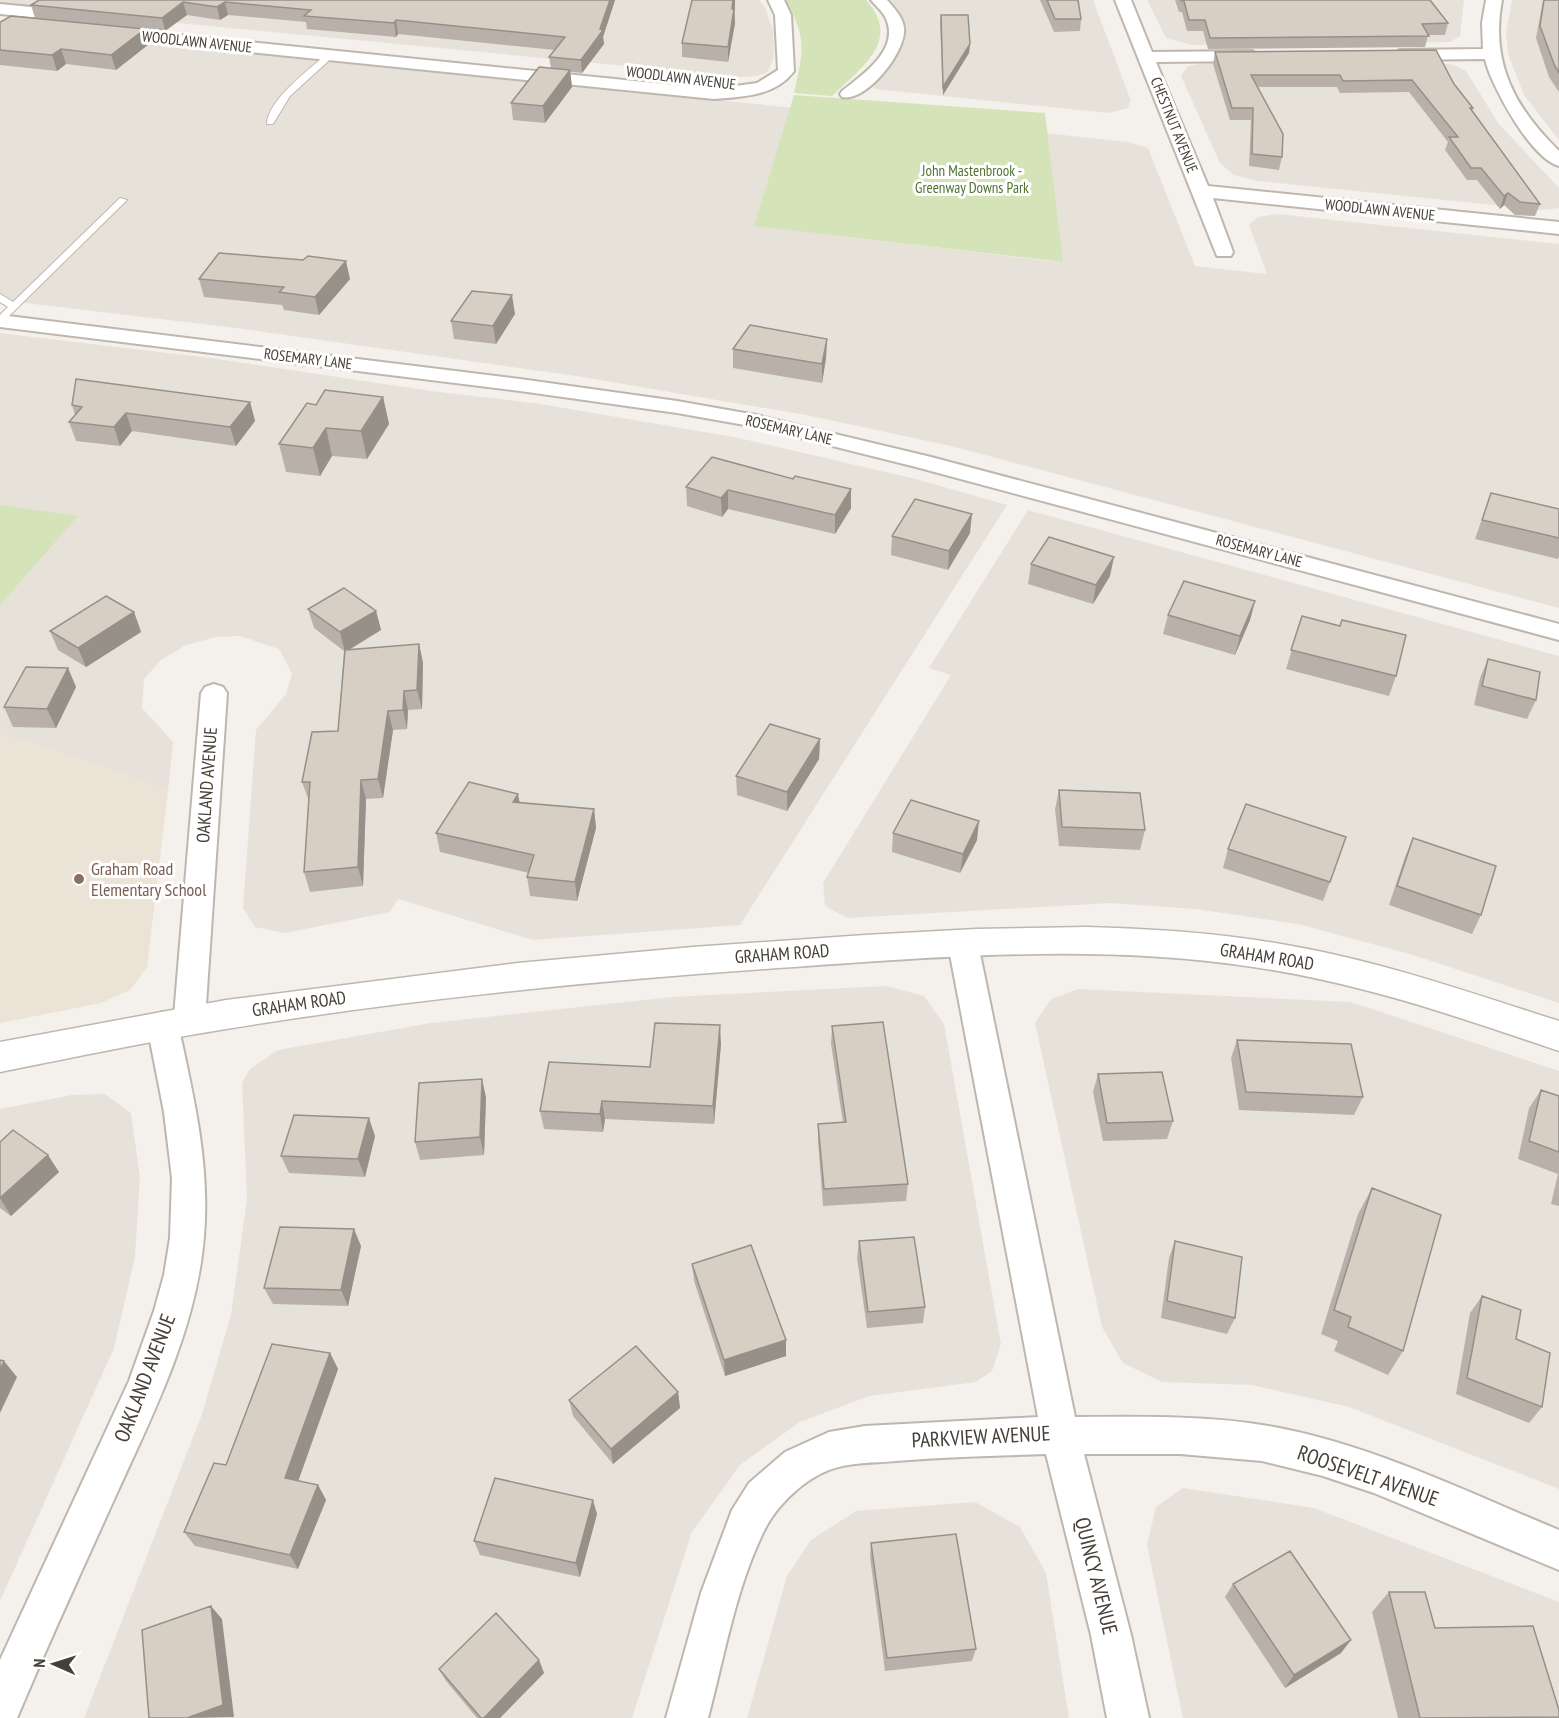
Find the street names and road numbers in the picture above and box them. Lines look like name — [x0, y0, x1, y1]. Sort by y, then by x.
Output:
street label: WOODLAWN AVENUE — [141, 26, 253, 57]
street label: WOODLAWN AVENUE — [625, 61, 737, 94]
street label: CHESTNUT AVENUE — [1147, 74, 1202, 175]
street label: WOODLAWN AVENUE — [1324, 194, 1436, 225]
street label: ROSEMARY LANE — [263, 344, 353, 373]
street label: ROSEMARY LANE — [744, 410, 834, 449]
street label: ROSEMARY LANE — [1214, 530, 1304, 571]
street label: OAKLAND AVENUE — [191, 726, 222, 844]
street label: GRAHAM ROAD — [1219, 938, 1316, 975]
street label: GRAHAM ROAD — [734, 939, 830, 968]
street label: GRAHAM ROAD — [250, 986, 347, 1021]
street label: OAKLAND AVENUE — [108, 1310, 181, 1446]
street label: PARKVIEW AVENUE — [911, 1419, 1051, 1454]
street label: ROOSEVELT AVENUE — [1294, 1439, 1442, 1512]
street label: QUINCY AVENUE — [1069, 1515, 1124, 1637]

